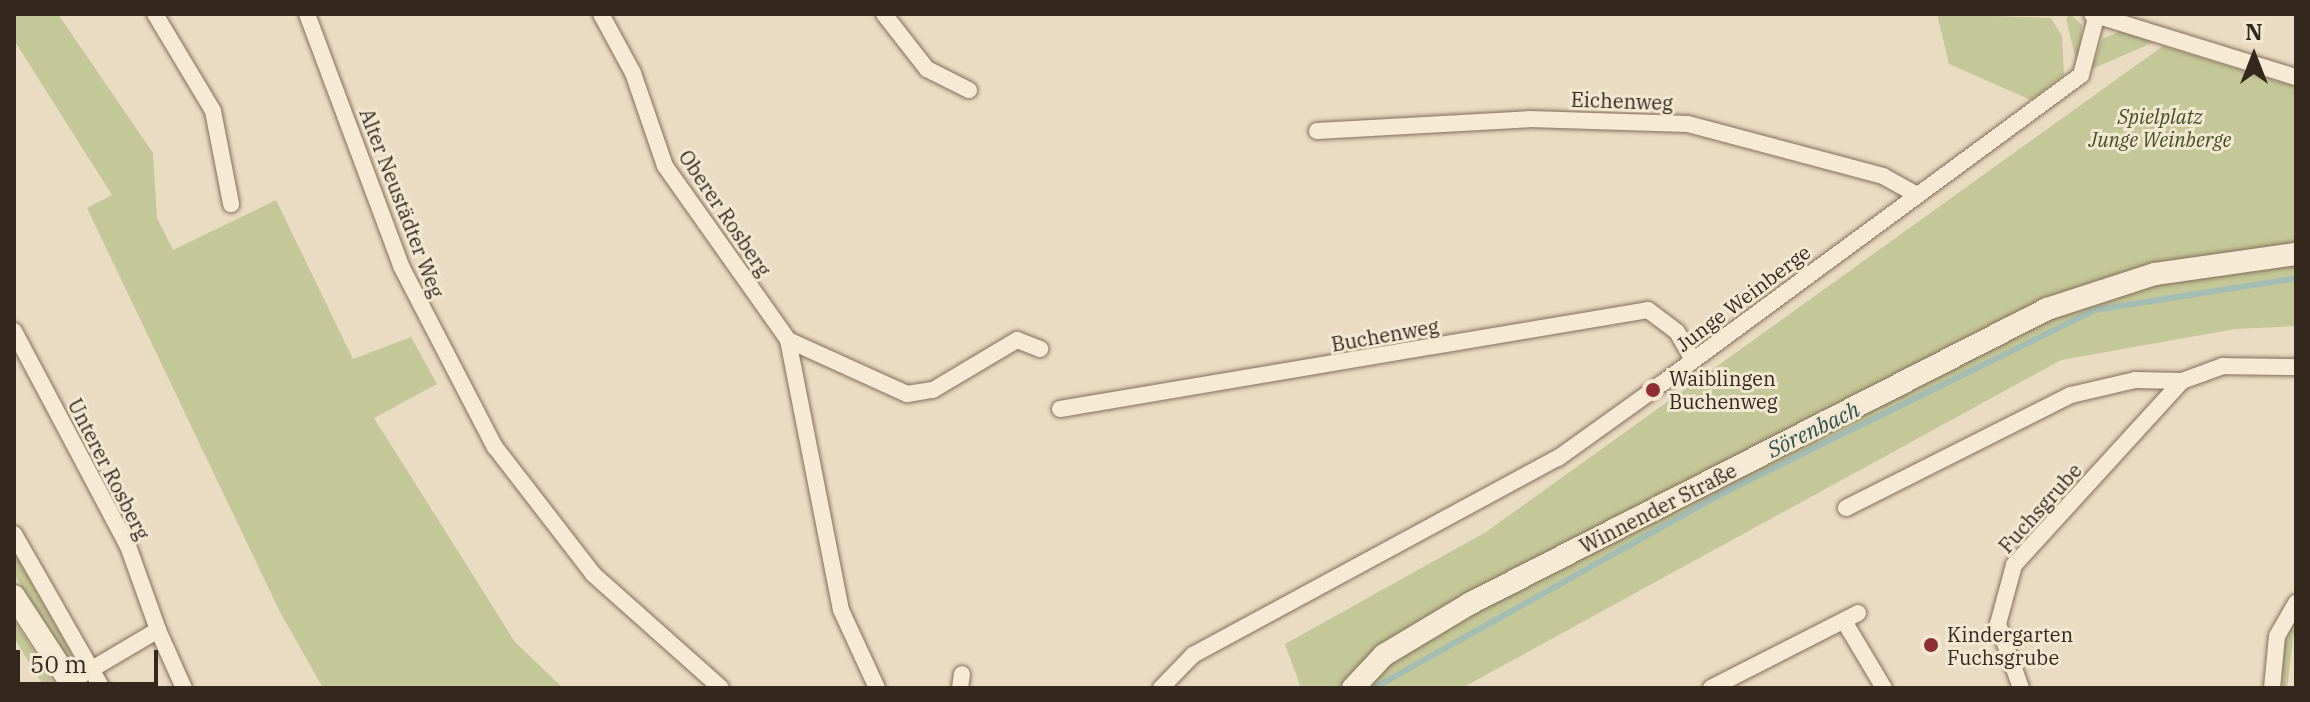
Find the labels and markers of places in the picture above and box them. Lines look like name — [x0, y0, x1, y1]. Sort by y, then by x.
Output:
place label: Waiblingen Buchenweg — [1669, 366, 1778, 413]
marker: Waiblingen Buchenweg — [1644, 381, 1662, 399]
place label: Kindergarten Fuchsgrube — [1947, 622, 2073, 669]
marker: Kindergarten Fuchsgrube — [1922, 636, 1940, 654]

